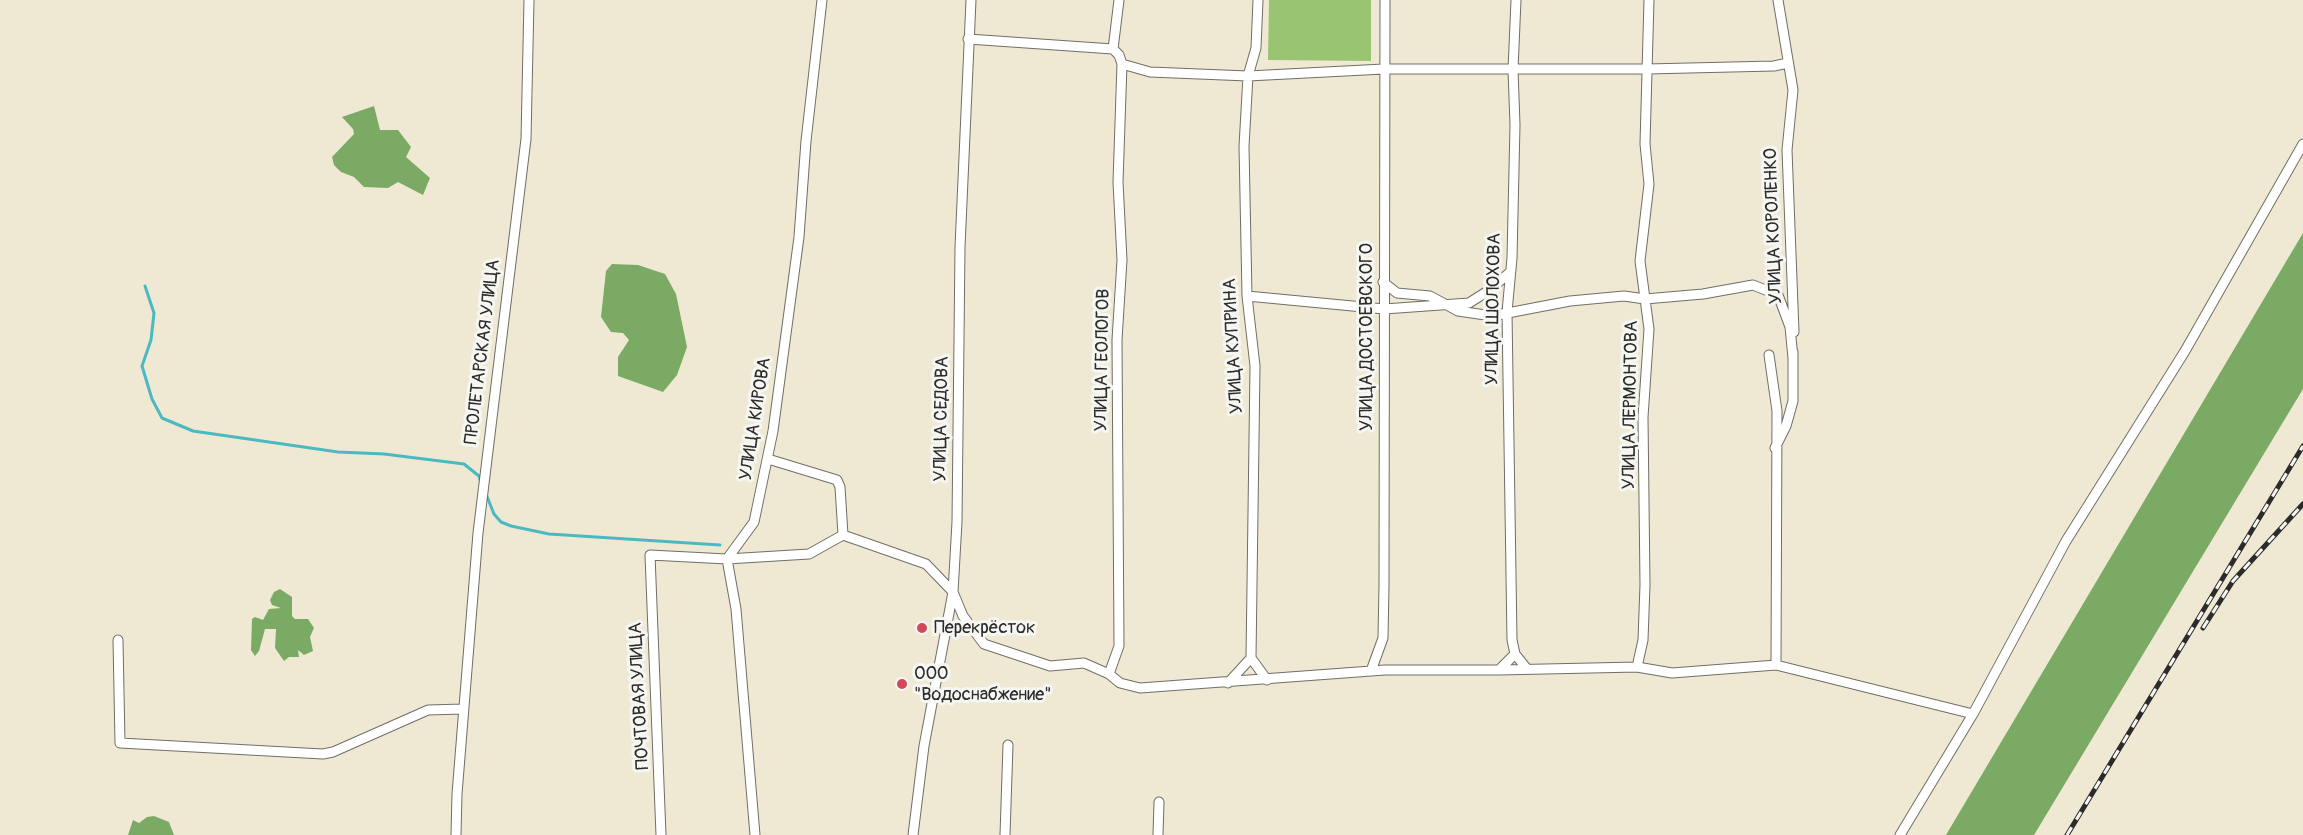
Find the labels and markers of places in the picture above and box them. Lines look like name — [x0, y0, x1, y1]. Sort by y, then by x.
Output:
place label: Перекрёсток — [934, 617, 1035, 639]
marker: Перекрёсток — [915, 621, 929, 635]
place label: ООО "Водоснабжение" — [914, 663, 1051, 706]
marker: ООО "Водоснабжение" — [895, 677, 909, 691]

